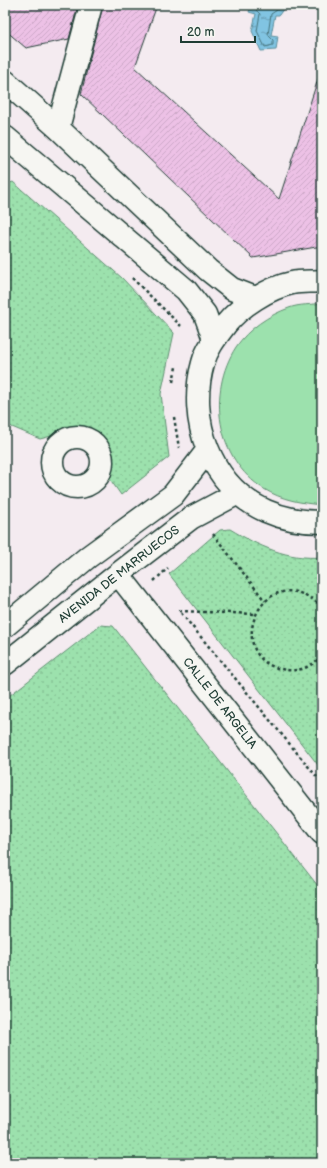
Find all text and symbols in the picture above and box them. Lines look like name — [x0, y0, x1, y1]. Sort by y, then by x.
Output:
scale bar — [181, 18, 255, 44]
text: 20 m — [187, 25, 214, 40]
street label: AVENIDA DE MARRUECOS — [56, 522, 183, 626]
street label: CALLE DE ARGELIA — [179, 655, 260, 752]

